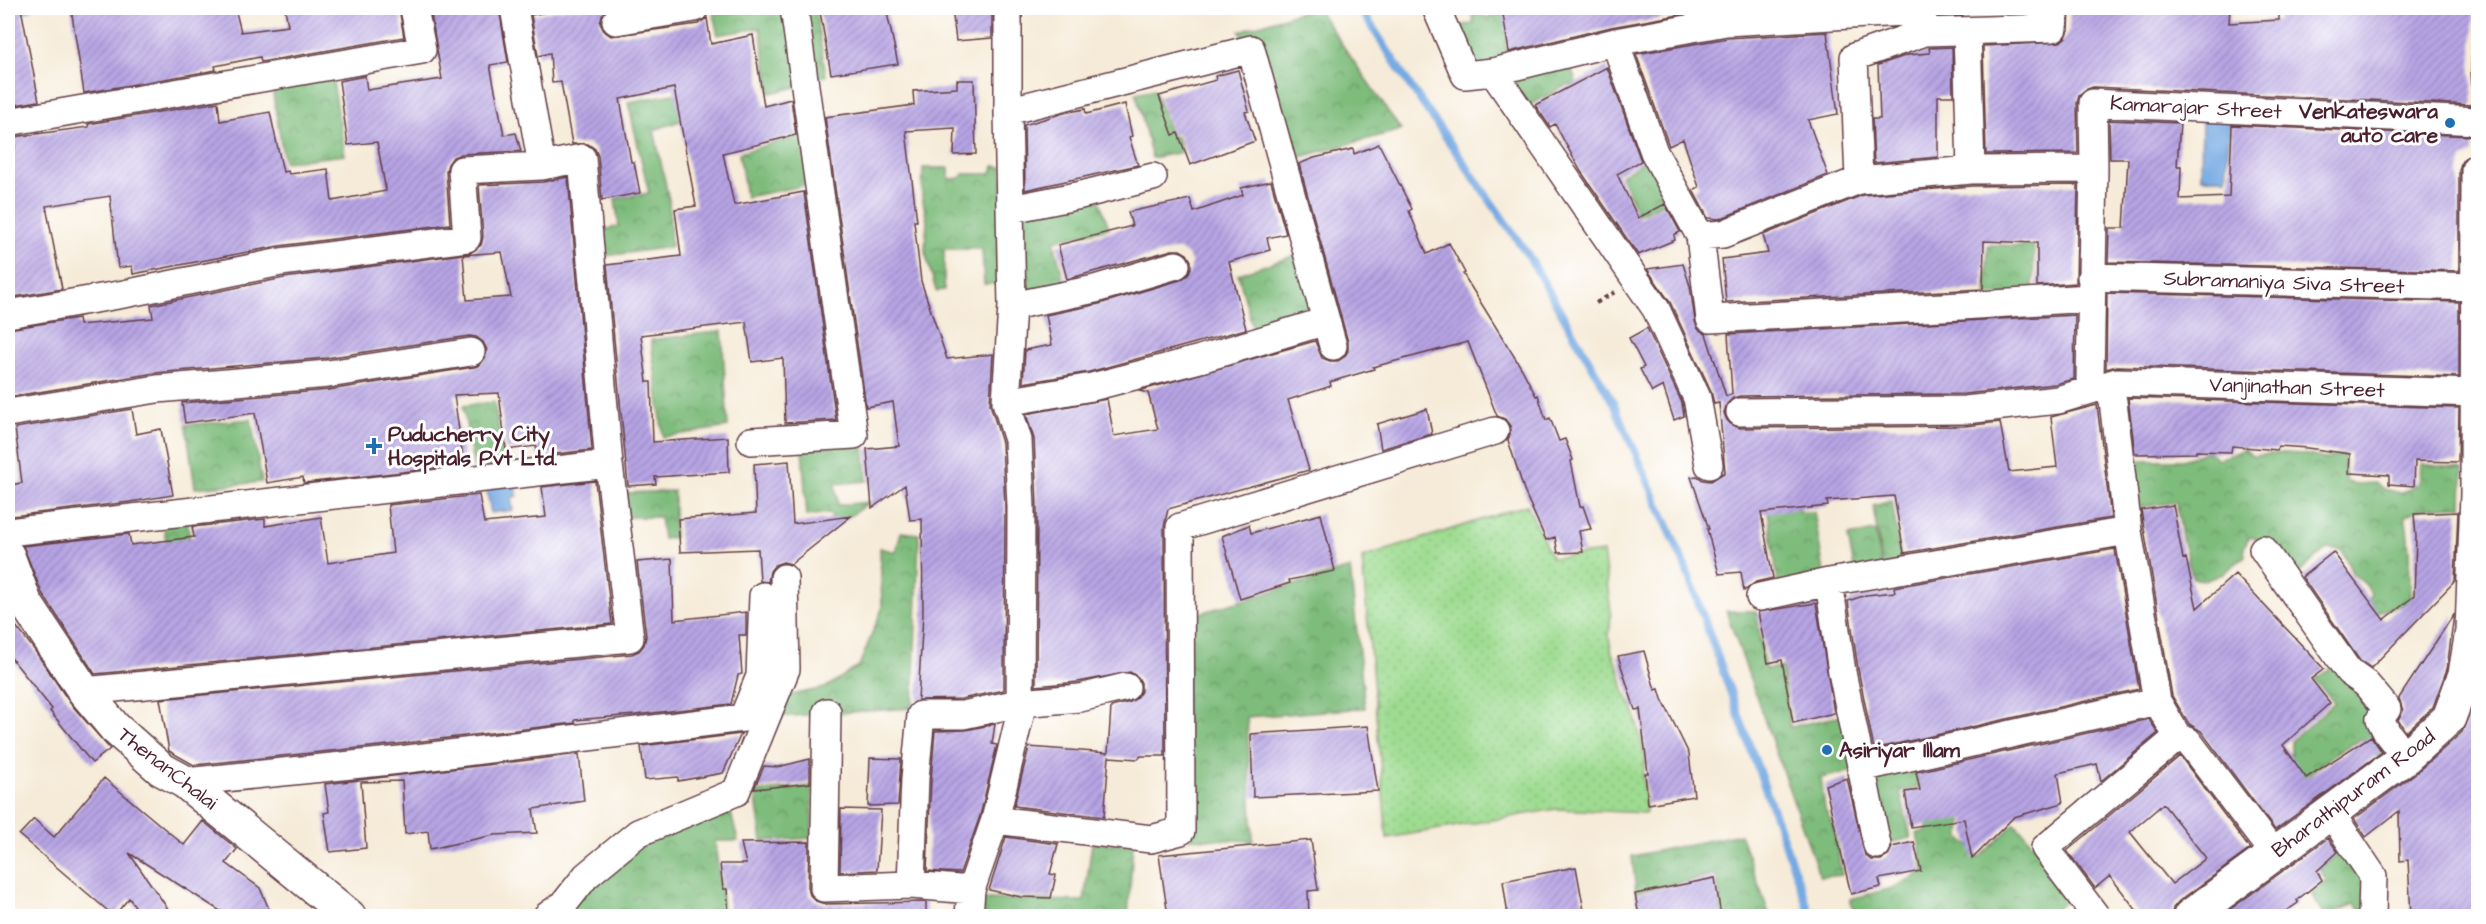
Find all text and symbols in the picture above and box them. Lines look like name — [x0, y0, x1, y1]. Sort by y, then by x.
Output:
street label: Kamarajar Street — [2109, 89, 2283, 127]
place label: Venkateswara auto care — [2298, 97, 2439, 150]
marker: Venkateswara auto care — [2443, 116, 2457, 130]
street label: Subramaniya Siva Street — [2163, 264, 2405, 303]
street label: Vanjinathan Street — [2209, 370, 2386, 405]
place label: Puducherry City Hospitals Pvt Ltd. — [388, 420, 557, 474]
marker: Puducherry City Hospitals Pvt Ltd. — [365, 437, 383, 455]
street label: ThenanChalai — [112, 720, 224, 817]
street label: Bharathipuram Road — [2266, 722, 2442, 865]
place label: Asiriyar Illam — [1839, 736, 1961, 768]
marker: Asiriyar Illam — [1820, 743, 1834, 757]

